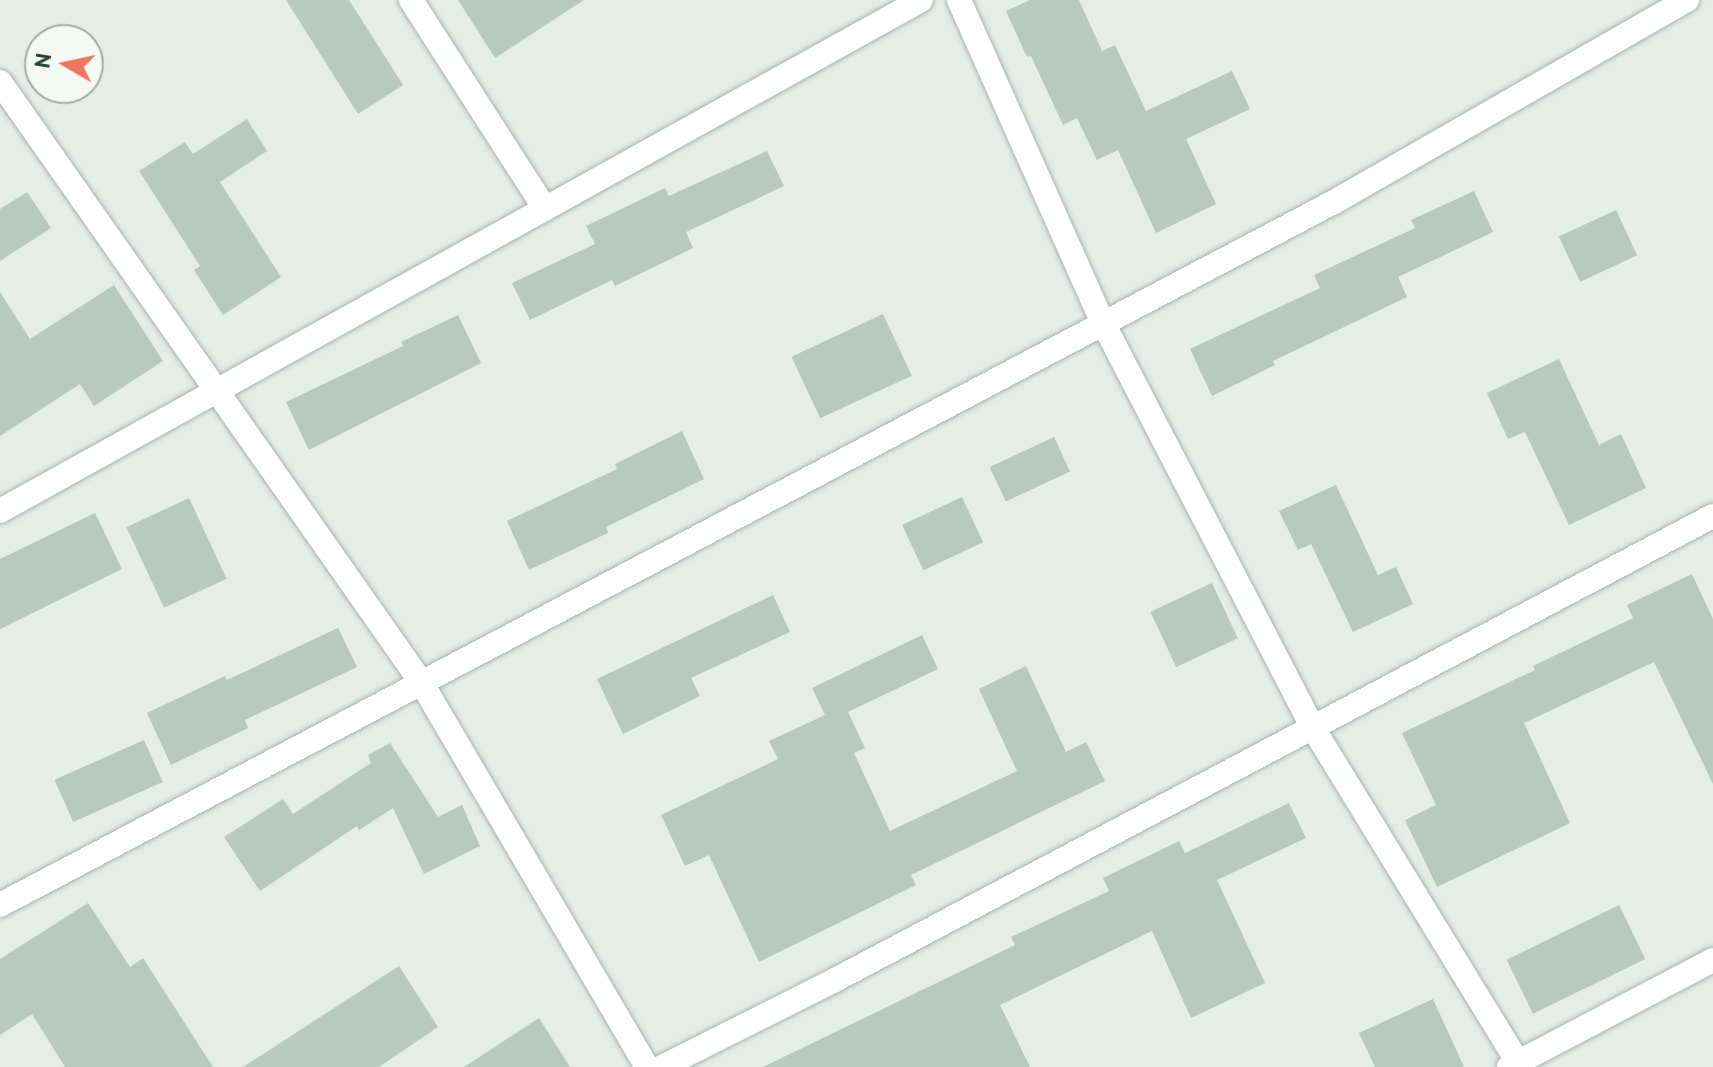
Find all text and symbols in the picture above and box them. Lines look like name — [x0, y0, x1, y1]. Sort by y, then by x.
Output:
north arrow — [24, 24, 104, 104]
text: N — [27, 51, 57, 70]

